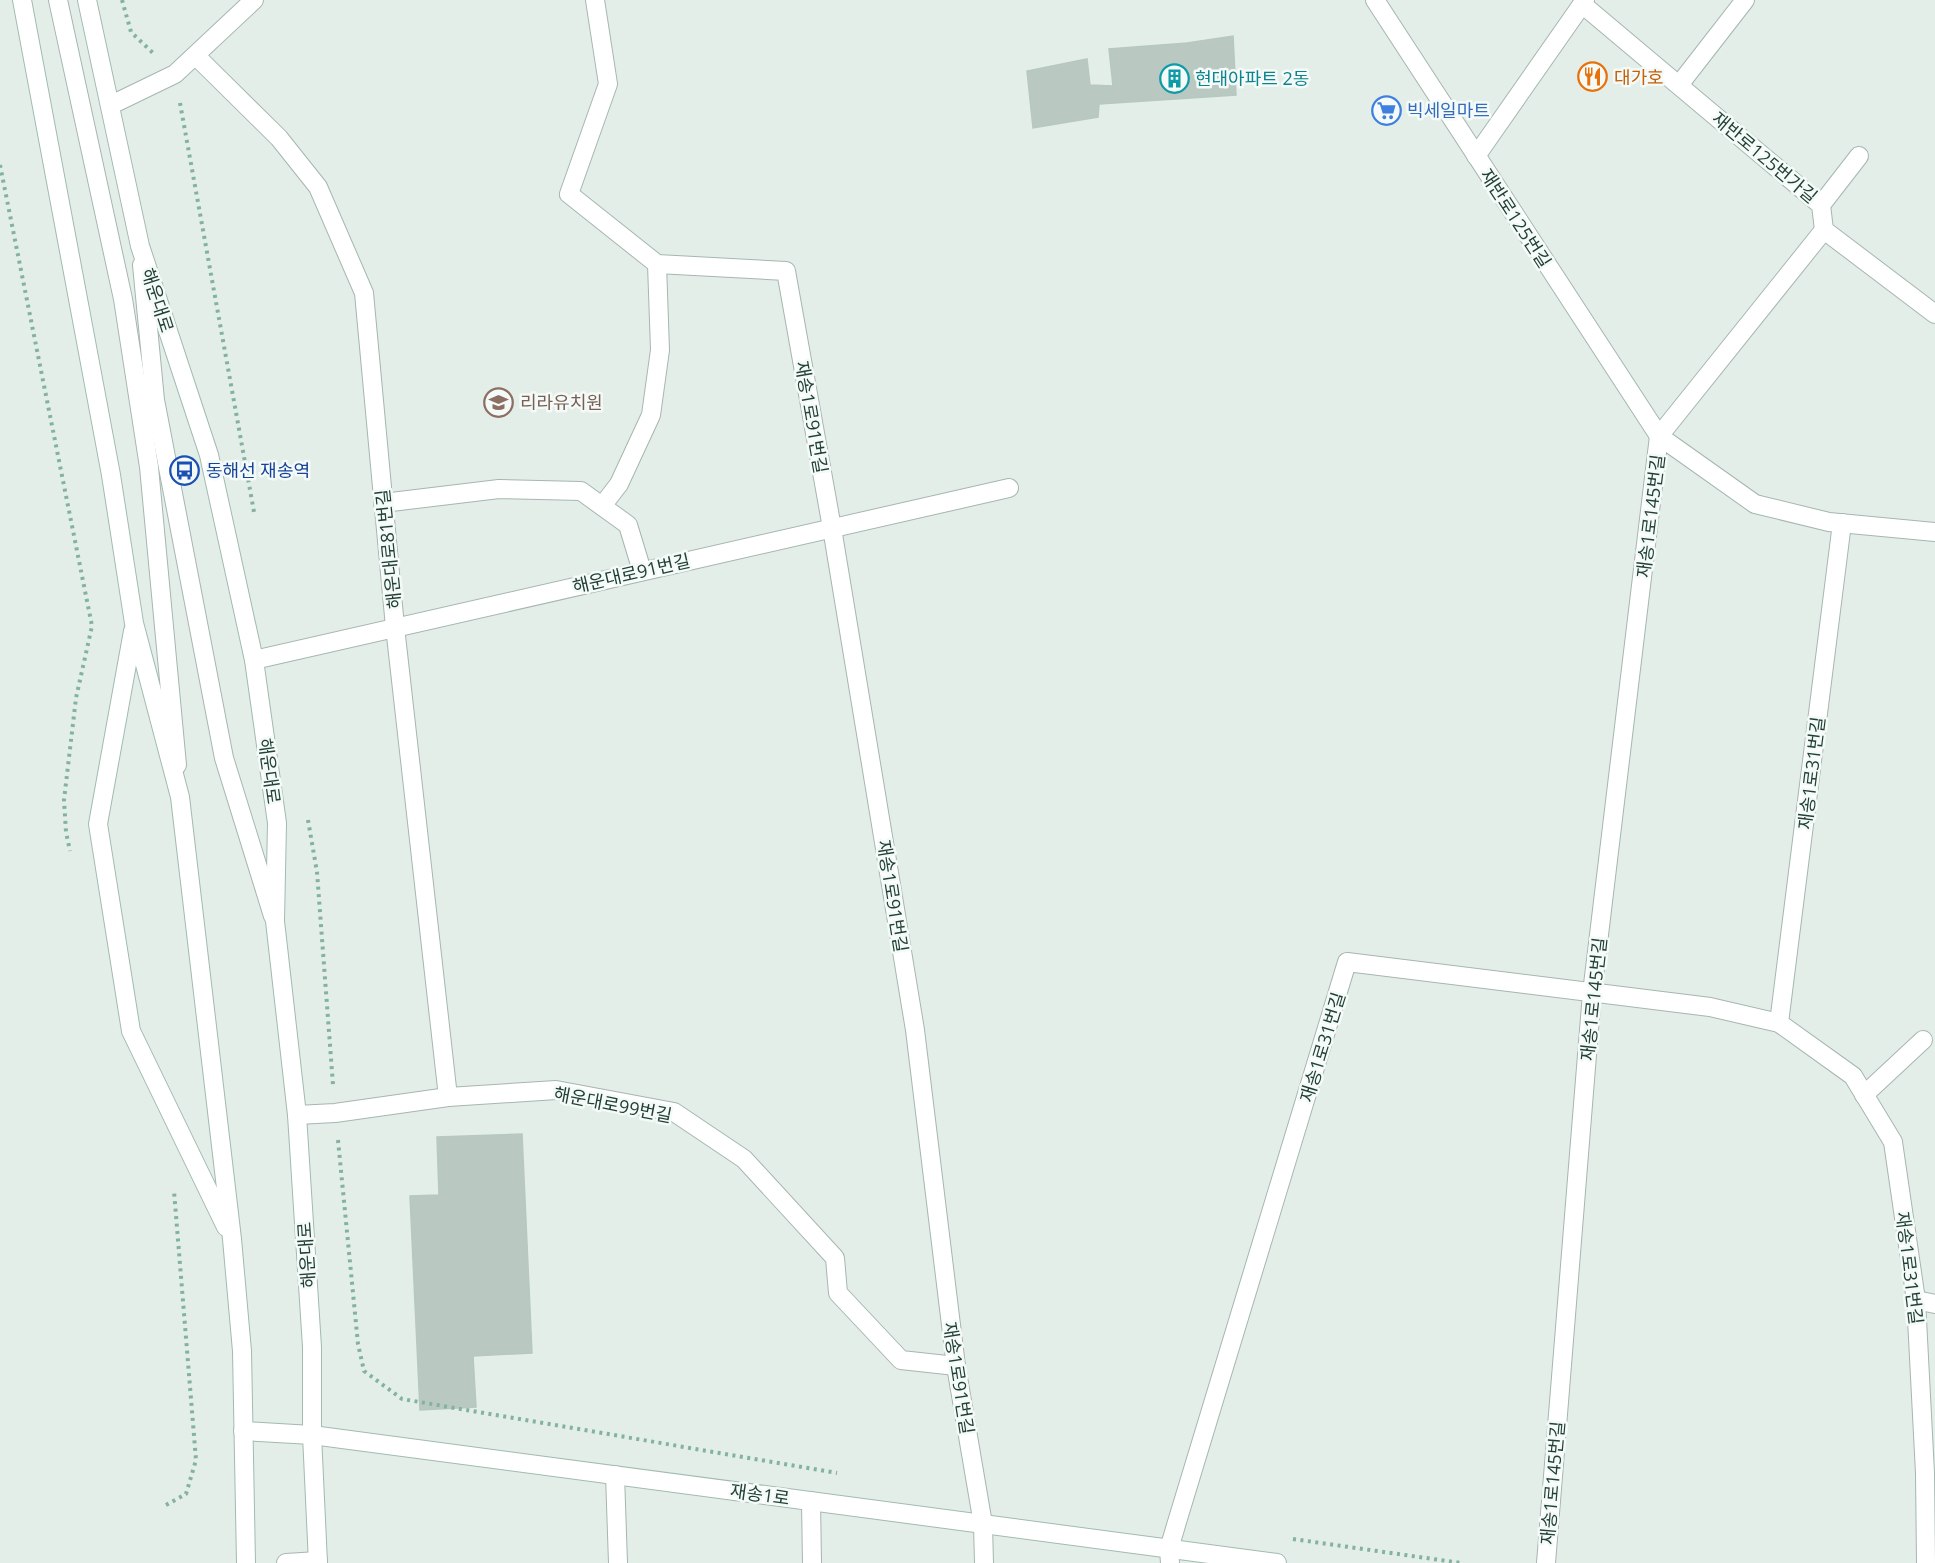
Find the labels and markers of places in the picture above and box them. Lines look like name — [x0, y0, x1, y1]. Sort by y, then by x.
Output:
restaurant icon: 대가호 — [1577, 61, 1609, 93]
building icon: 현대아파트 2동 — [1158, 62, 1190, 94]
place label: 대가호 — [1614, 65, 1664, 89]
place label: 현대아파트 2동 — [1195, 66, 1309, 90]
supermarket icon: 빅세일마트 — [1370, 94, 1402, 126]
place label: 빅세일마트 — [1407, 98, 1490, 122]
school or university icon: 리라유치원 — [483, 386, 515, 418]
place label: 리라유치원 — [520, 390, 603, 414]
bus stop icon: 동해선 재송역 — [169, 454, 201, 486]
place label: 동해선 재송역 — [206, 458, 310, 482]

